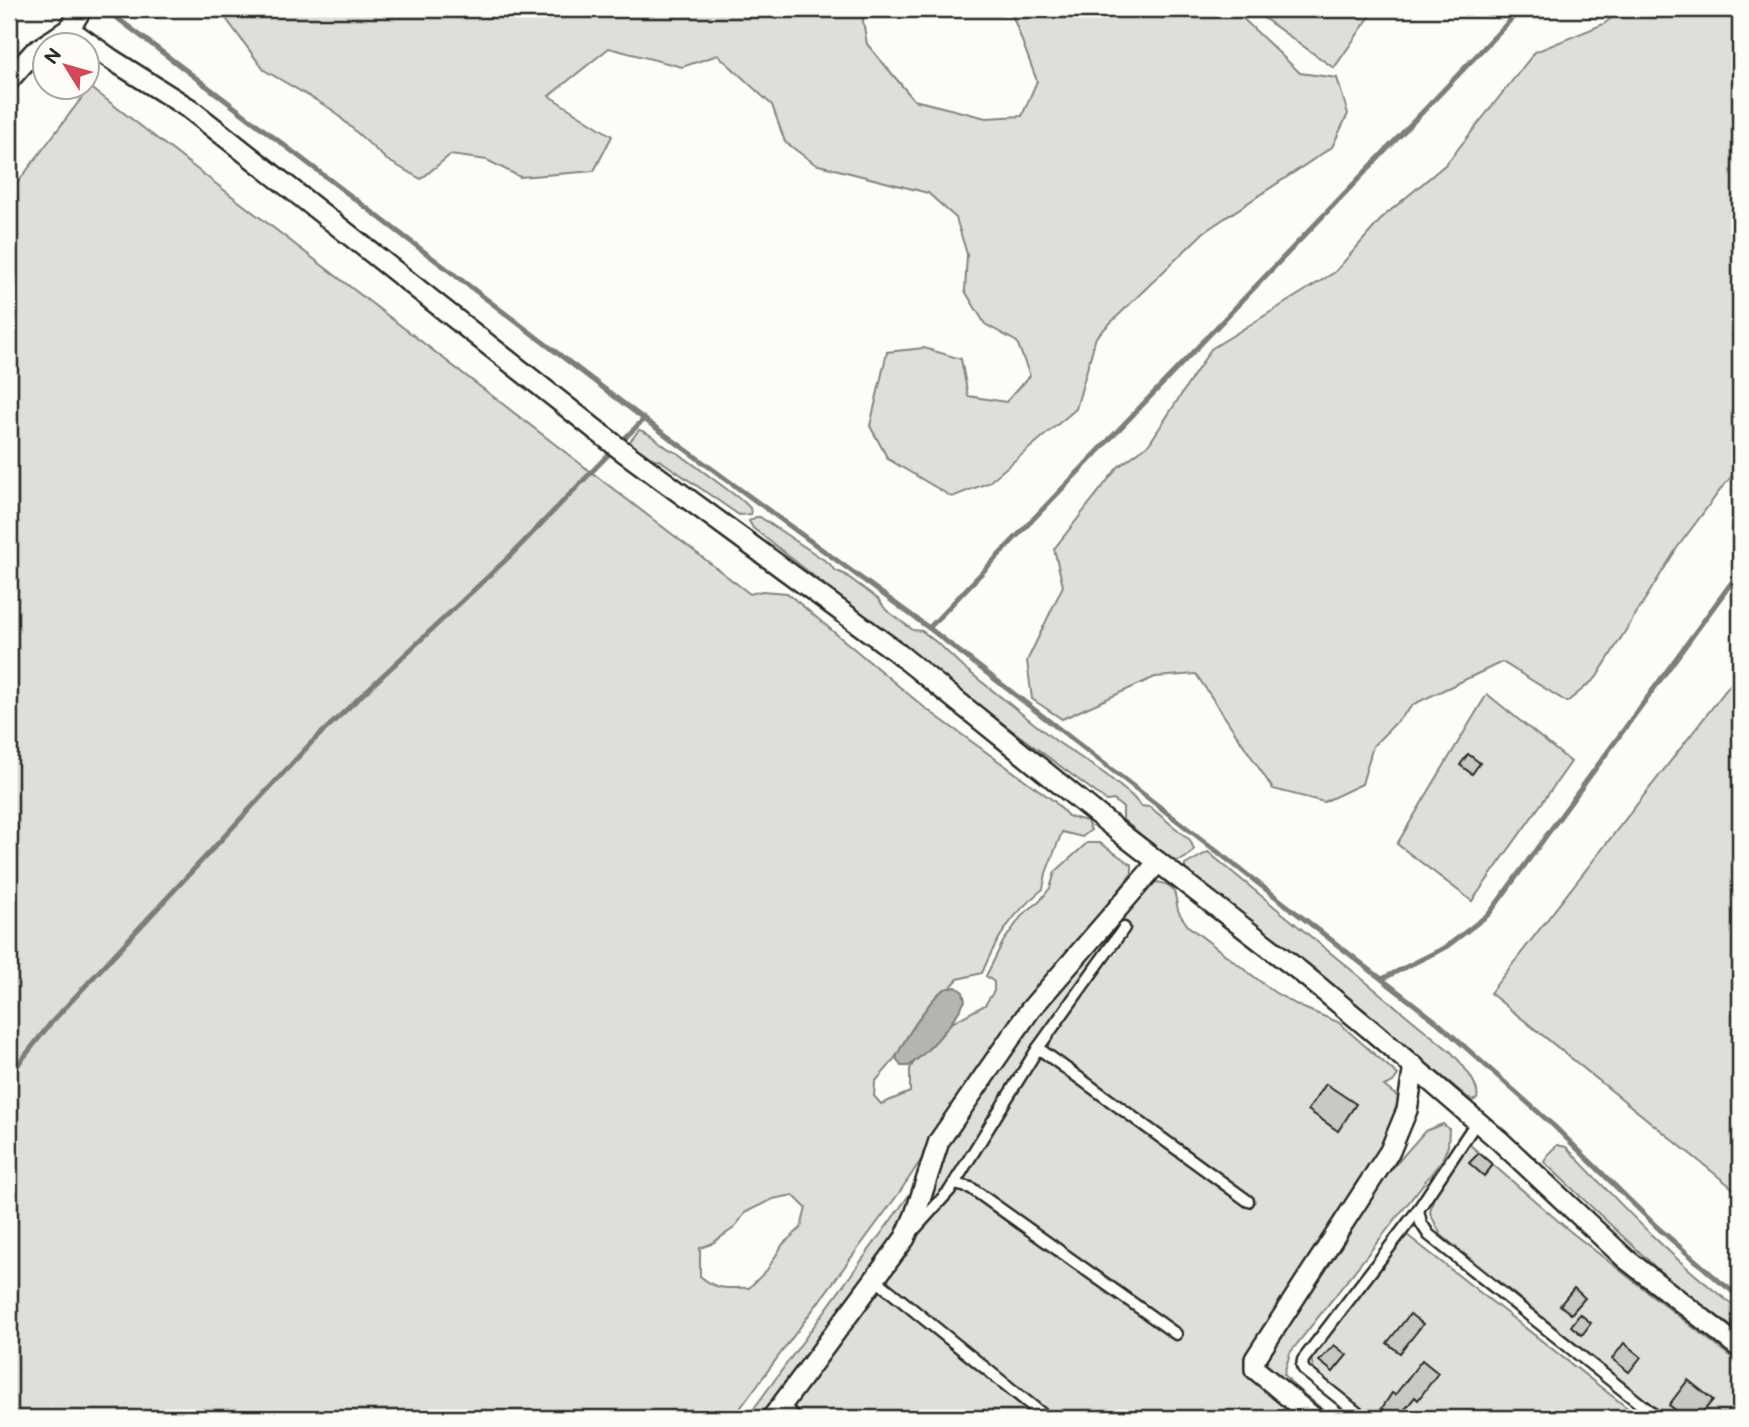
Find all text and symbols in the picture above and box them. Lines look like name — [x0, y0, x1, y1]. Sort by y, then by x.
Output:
north arrow — [32, 32, 102, 102]
text: N — [40, 44, 67, 69]

